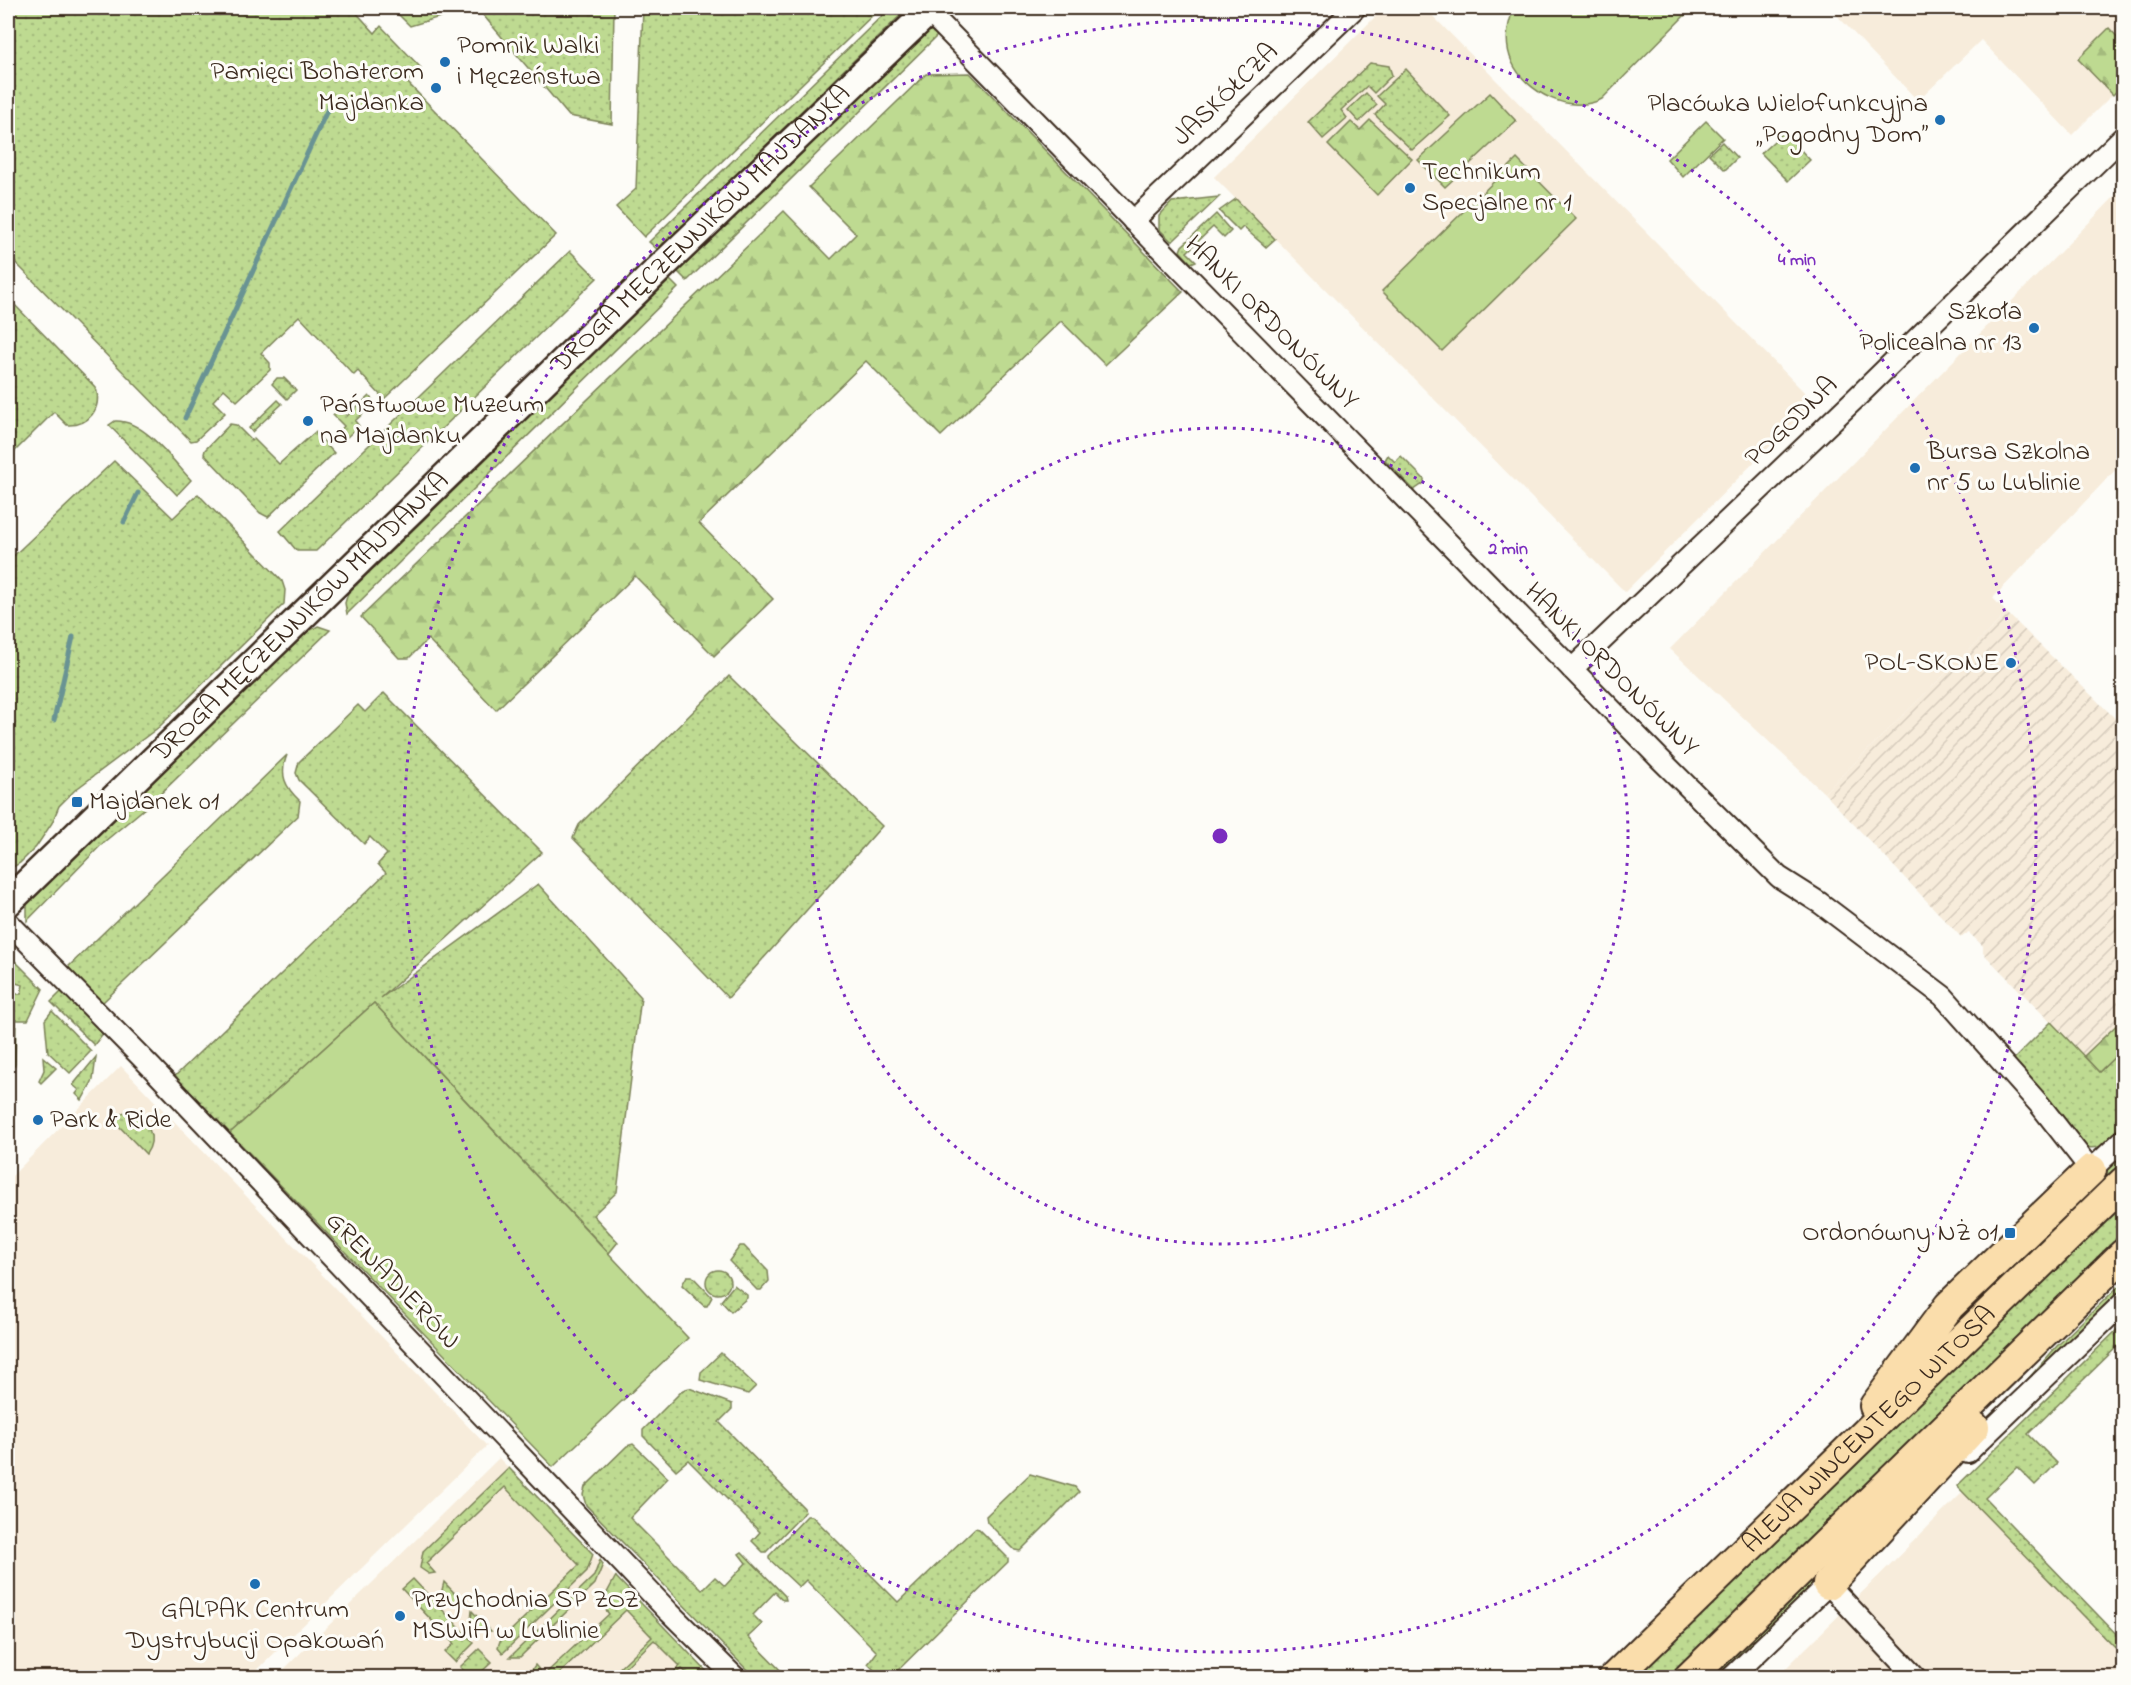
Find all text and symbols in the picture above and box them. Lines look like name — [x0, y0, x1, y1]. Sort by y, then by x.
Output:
place label: Pomnik Walki i Męczeństwa — [457, 27, 601, 97]
street label: JASKÓŁCZA — [1164, 34, 1288, 156]
place label: Pamięci Bohaterom Majdanka — [211, 53, 424, 123]
marker: Pomnik Walki i Męczeństwa — [438, 55, 452, 69]
street label: DROGA MĘCZENNIKÓW MAJDANKA — [542, 76, 860, 384]
marker: Pamięci Bohaterom Majdanka — [429, 81, 443, 95]
place label: Placówka Wielofunkcyjna „Pogodny Dom” — [1647, 85, 1929, 155]
marker: Placówka Wielofunkcyjna „Pogodny Dom” — [1933, 113, 1947, 127]
place label: Technikum Specjalne nr 1 — [1422, 153, 1572, 223]
marker: Technikum Specjalne nr 1 — [1403, 181, 1417, 195]
street label: HANKI ORDONÓWNY — [1175, 227, 1368, 420]
text: 4 min — [1778, 248, 1816, 274]
place label: Szkoła Policealna nr 13 — [1859, 293, 2022, 363]
marker: Szkoła Policealna nr 13 — [2027, 321, 2041, 335]
street label: POGODNA — [1737, 368, 1847, 476]
place label: Państwowe Muzeum na Majdanku — [320, 386, 544, 456]
marker: Państwowe Muzeum na Majdanku — [301, 414, 315, 428]
place label: Bursa Szkolna nr 5 w Lublinie — [1926, 433, 2090, 503]
marker: Bursa Szkolna nr 5 w Lublinie — [1908, 461, 1922, 475]
street label: DROGA MĘCZENNIKÓW MAJDANKA — [142, 463, 458, 773]
text: 2 min — [1487, 537, 1528, 563]
street label: HANKI ORDONÓWNY — [1515, 574, 1708, 767]
place label: POL-SKONE — [1864, 644, 1999, 683]
marker: POL-SKONE — [2004, 656, 2018, 670]
place label: Majdanek 01 — [89, 783, 219, 822]
marker: Majdanek 01 — [70, 795, 84, 809]
centre of rings — [1210, 826, 1230, 846]
place label: Park & Ride — [50, 1101, 173, 1140]
marker: Park & Ride — [31, 1113, 45, 1127]
street label: GRENADIERÓW — [316, 1203, 468, 1359]
place label: Ordonówny NŻ 01 — [1802, 1214, 1998, 1253]
marker: Ordonówny NŻ 01 — [2003, 1226, 2017, 1240]
street label: ALEJA WINCENTEGO WITOSA — [1733, 1297, 2005, 1563]
marker: GALPAK Centrum Dystrybucji Opakowań — [248, 1577, 262, 1591]
place label: Przychodnia SP ZOZ MSWiA w Lublinie — [412, 1581, 639, 1651]
place label: GALPAK Centrum Dystrybucji Opakowań — [125, 1591, 384, 1661]
marker: Przychodnia SP ZOZ MSWiA w Lublinie — [393, 1609, 407, 1623]

